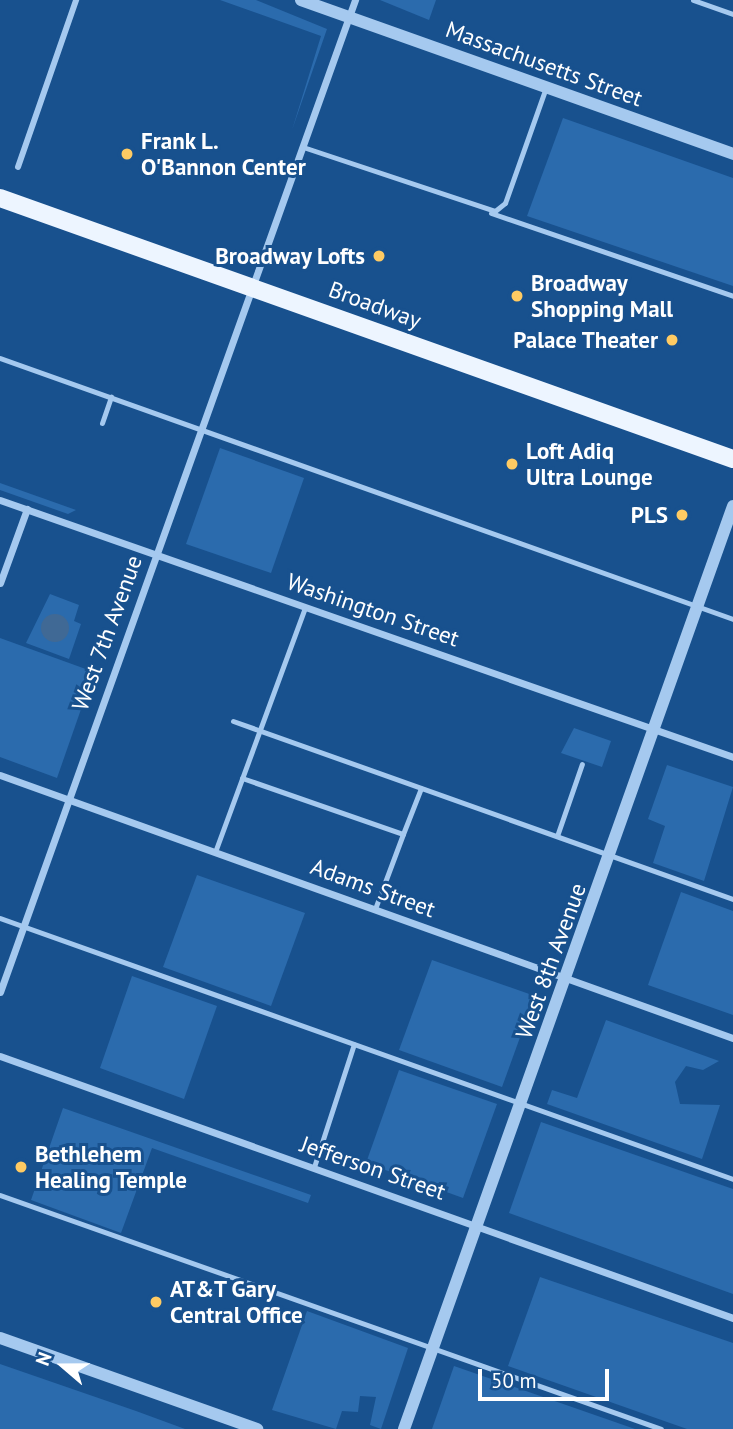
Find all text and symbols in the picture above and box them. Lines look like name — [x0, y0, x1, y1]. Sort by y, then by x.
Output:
street label: Massachusetts Street — [442, 16, 646, 112]
place label: Frank L. O'Bannon Center — [141, 127, 306, 181]
marker: Frank L. O'Bannon Center — [119, 146, 135, 162]
place label: Broadway Lofts — [214, 242, 365, 270]
marker: Broadway Lofts — [371, 248, 387, 264]
place label: Broadway Shopping Mall — [531, 269, 673, 323]
street label: Broadway — [325, 276, 425, 334]
marker: Broadway Shopping Mall — [509, 288, 525, 304]
place label: Palace Theater — [513, 326, 658, 354]
marker: Palace Theater — [664, 332, 680, 348]
place label: Loft Adiq Ultra Lounge — [526, 437, 653, 491]
marker: Loft Adiq Ultra Lounge — [504, 456, 520, 472]
place label: PLS — [631, 501, 668, 529]
marker: PLS — [674, 507, 690, 523]
street label: West 7th Avenue — [66, 551, 148, 715]
street label: Washington Street — [283, 568, 463, 652]
street label: Adams Street — [307, 853, 439, 923]
street label: West 8th Avenue — [510, 879, 592, 1043]
street label: Jefferson Street — [297, 1130, 449, 1206]
place label: Bethlehem Healing Temple — [35, 1140, 188, 1194]
marker: Bethlehem Healing Temple — [13, 1159, 29, 1175]
place label: AT&T Gary Central Office — [170, 1275, 303, 1329]
marker: AT&T Gary Central Office — [148, 1294, 164, 1310]
north arrow — [28, 1331, 98, 1401]
text: N — [30, 1349, 57, 1369]
scale bar — [481, 1356, 612, 1400]
text: 50 m — [491, 1367, 537, 1394]

